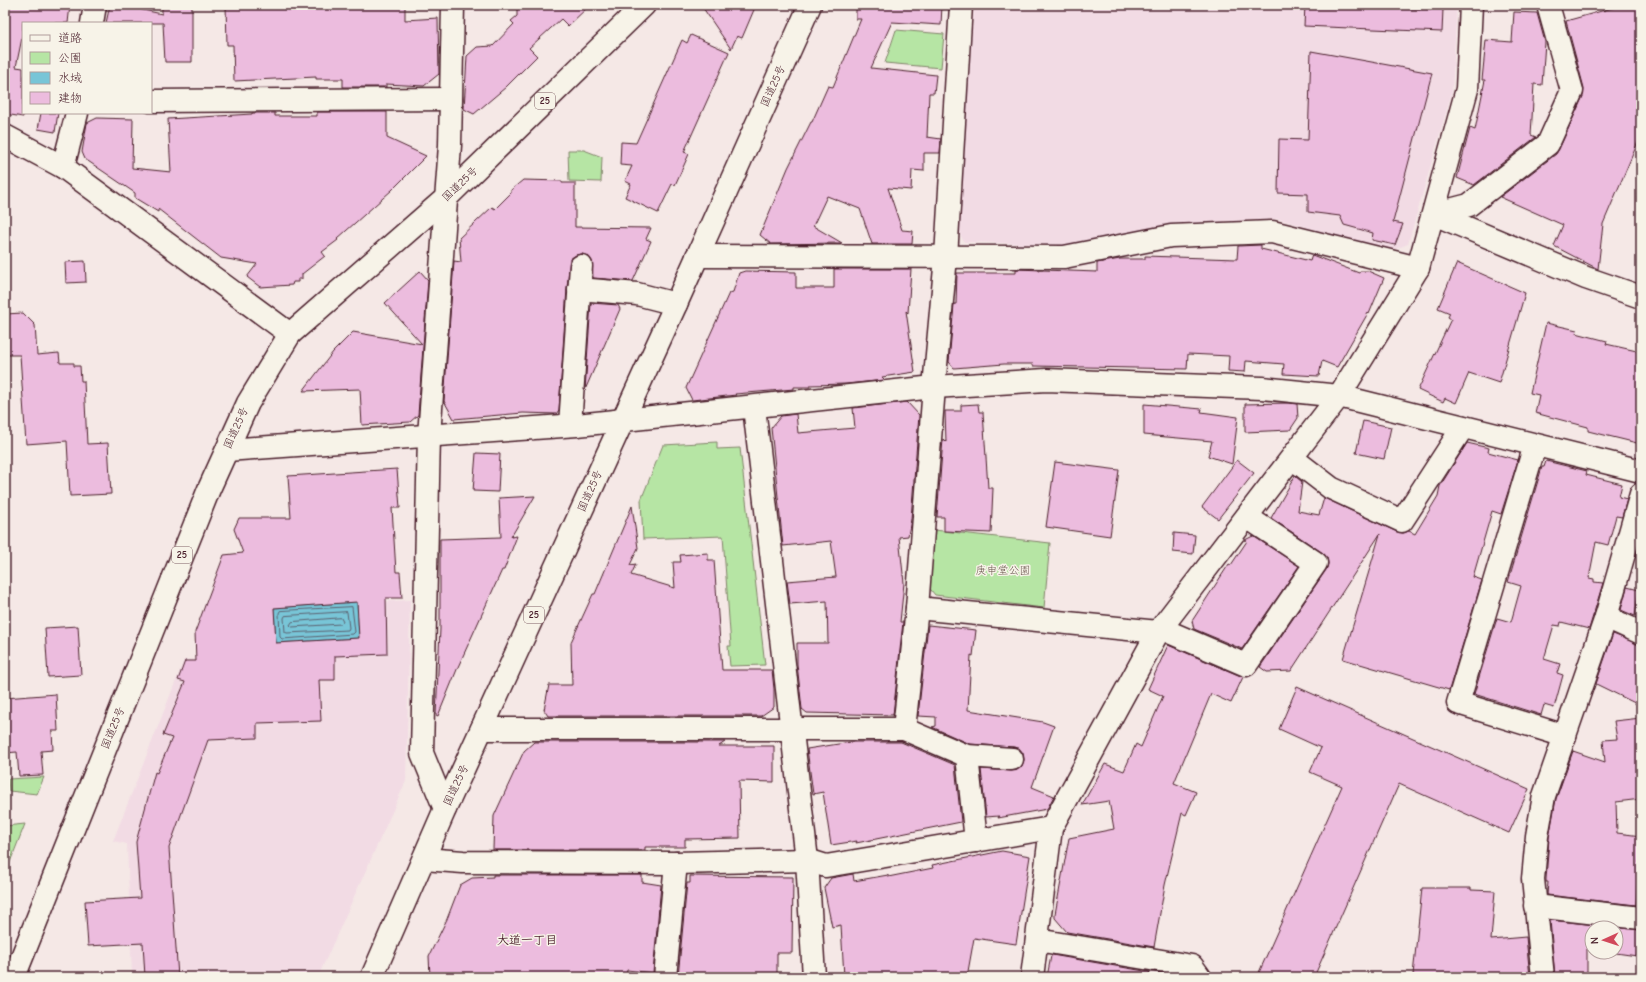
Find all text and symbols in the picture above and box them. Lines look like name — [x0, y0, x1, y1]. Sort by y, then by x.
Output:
legend — [22, 22, 152, 114]
text: 道路 — [58, 31, 82, 45]
text: 公園 — [58, 51, 82, 65]
street label: 国道25号 — [758, 63, 788, 109]
text: 水域 — [58, 71, 82, 85]
text: 建物 — [58, 91, 82, 105]
road number: 25 — [535, 93, 555, 109]
street label: 国道25号 — [439, 164, 481, 204]
street label: 国道25号 — [221, 405, 251, 451]
street label: 国道25号 — [575, 468, 605, 514]
road number: 25 — [172, 547, 192, 563]
park label: 庚申堂公園 — [976, 564, 1031, 577]
road number: 25 — [524, 607, 544, 623]
street label: 国道25号 — [99, 705, 127, 751]
street label: 国道25号 — [441, 762, 471, 808]
north arrow — [1584, 920, 1624, 960]
district label: 大道一丁目 — [497, 933, 557, 947]
text: N — [1588, 937, 1601, 944]

